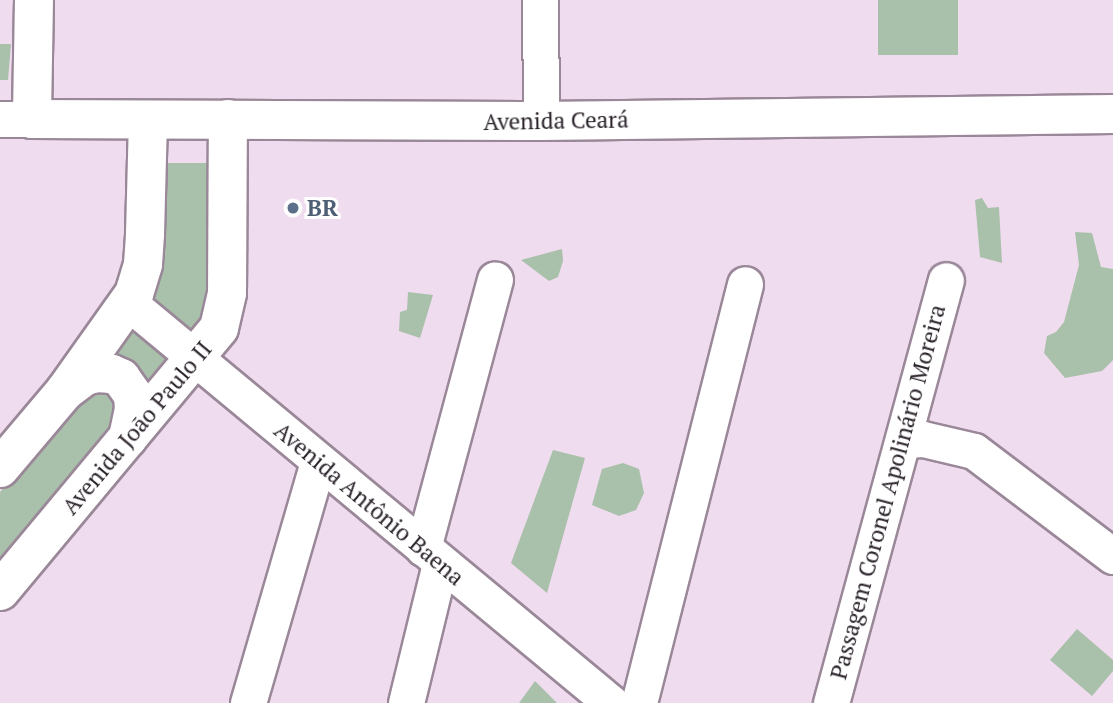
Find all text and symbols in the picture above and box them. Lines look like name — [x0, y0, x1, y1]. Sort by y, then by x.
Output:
street label: Avenida Ceará — [483, 106, 629, 136]
place label: BR — [307, 194, 338, 222]
marker: BR — [285, 200, 301, 216]
street label: Passagem Coronel Apolinário Moreira — [825, 301, 951, 683]
street label: Avenida João Paulo II — [56, 336, 218, 520]
street label: Avenida Antônio Baena — [268, 416, 470, 592]

